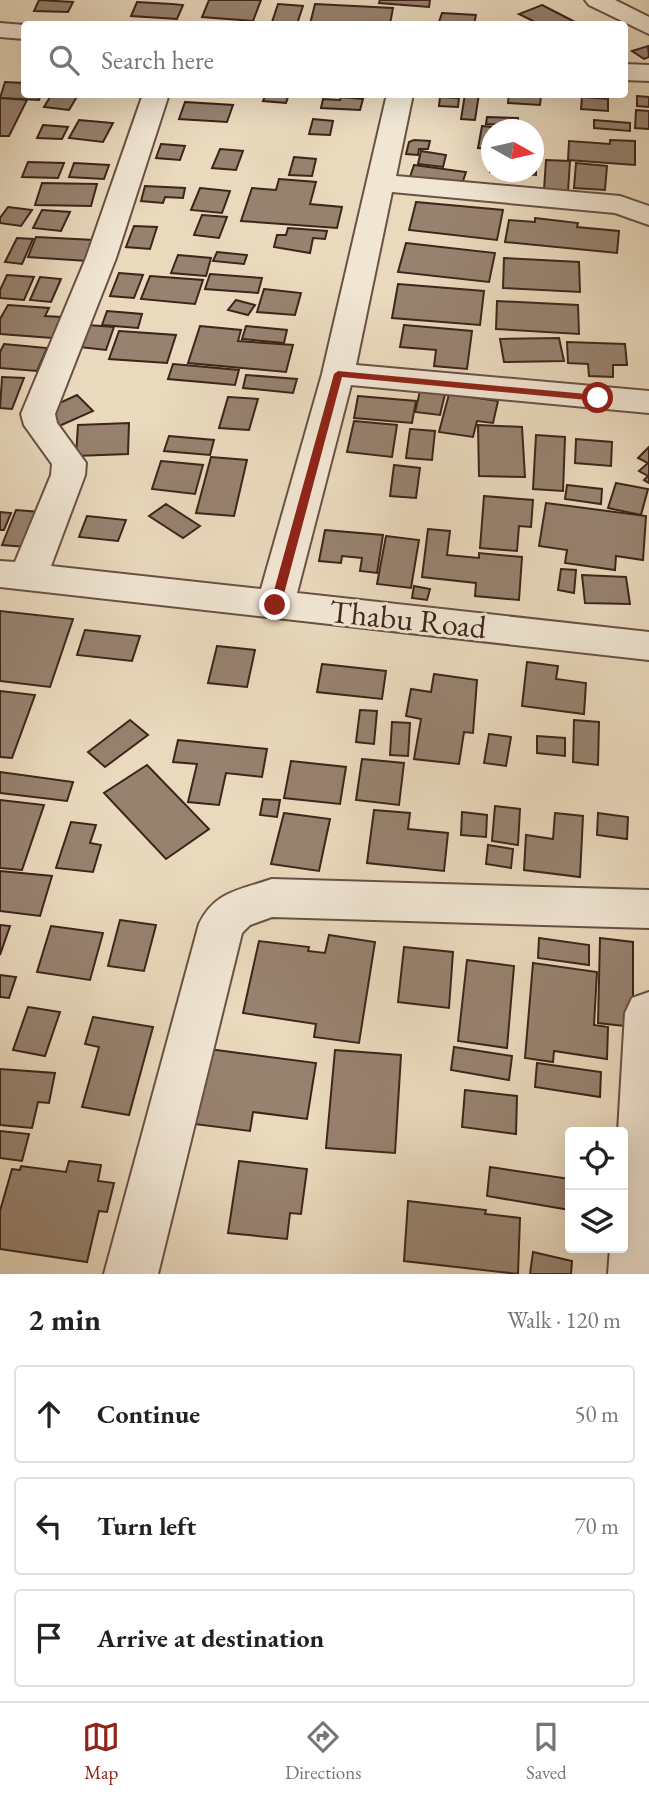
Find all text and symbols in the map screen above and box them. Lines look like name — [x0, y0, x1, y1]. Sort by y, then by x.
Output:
search box — [21, 21, 628, 98]
icon: search — [45, 41, 83, 79]
text: Search here — [101, 43, 214, 77]
north arrow — [481, 119, 544, 182]
route start — [582, 382, 613, 413]
route end — [259, 589, 290, 620]
street label: Thabu Road — [328, 590, 489, 648]
map controls — [565, 1127, 628, 1253]
button: locate — [565, 1127, 628, 1190]
button: layers — [565, 1190, 628, 1253]
text: 2 min — [28, 1300, 101, 1339]
text: Walk · 120 m — [507, 1305, 621, 1335]
icon: ahead — [30, 1395, 68, 1433]
text: Continue — [97, 1397, 200, 1431]
text: 50 m — [574, 1399, 619, 1429]
icon: left — [30, 1507, 68, 1545]
text: Turn left — [97, 1509, 196, 1543]
text: 70 m — [574, 1511, 619, 1541]
icon: arrive — [30, 1619, 68, 1657]
text: Arrive at destination — [97, 1621, 324, 1655]
tab: Map — [82, 1718, 120, 1785]
tab: Directions — [285, 1718, 361, 1785]
tab: Saved — [526, 1718, 567, 1785]

